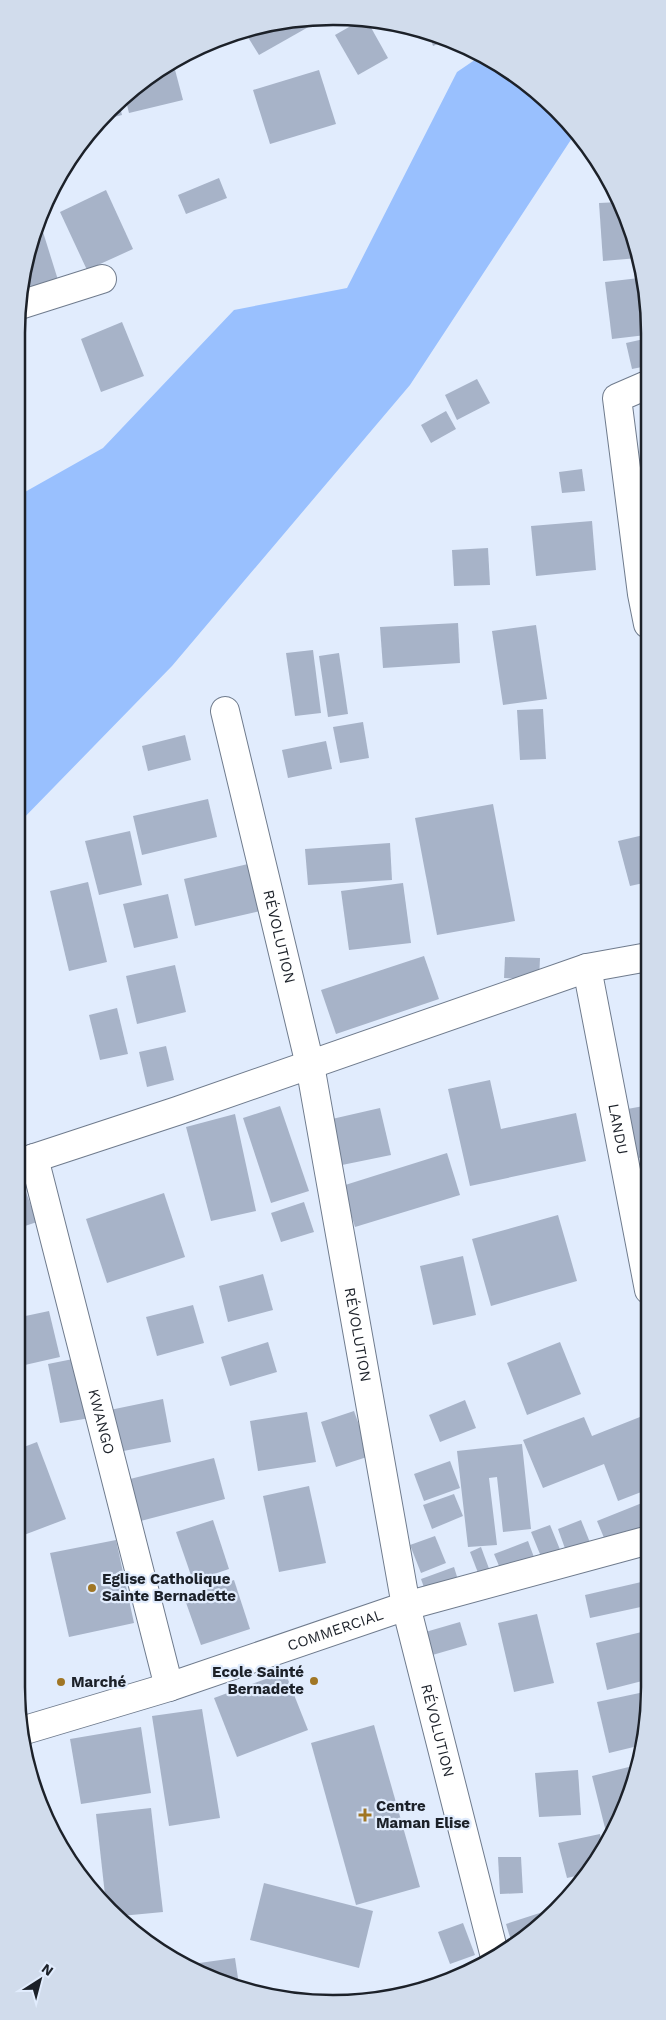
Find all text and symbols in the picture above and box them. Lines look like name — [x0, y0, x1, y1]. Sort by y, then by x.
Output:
street label: RÉVOLUTION — [259, 888, 299, 985]
street label: LANDU — [604, 1102, 632, 1156]
street label: RÉVOLUTION — [341, 1286, 375, 1383]
street label: KWANGO — [84, 1387, 118, 1456]
place label: Eglise Catholique Sainte Bernadette — [102, 1570, 236, 1605]
marker: Eglise Catholique Sainte Bernadette — [86, 1582, 98, 1594]
street label: COMMERCIAL — [285, 1605, 386, 1655]
place label: Ecole Sainté Bernadete — [212, 1663, 304, 1698]
place label: Marché — [71, 1673, 126, 1691]
marker: Ecole Sainté Bernadete — [308, 1675, 320, 1687]
marker: Marché — [55, 1676, 67, 1688]
street label: RÉVOLUTION — [417, 1682, 458, 1779]
place label: Centre Maman Elise — [376, 1797, 470, 1832]
marker: Centre Maman Elise — [358, 1808, 372, 1822]
north arrow — [15, 1955, 65, 2005]
text: N — [39, 1960, 57, 1979]

